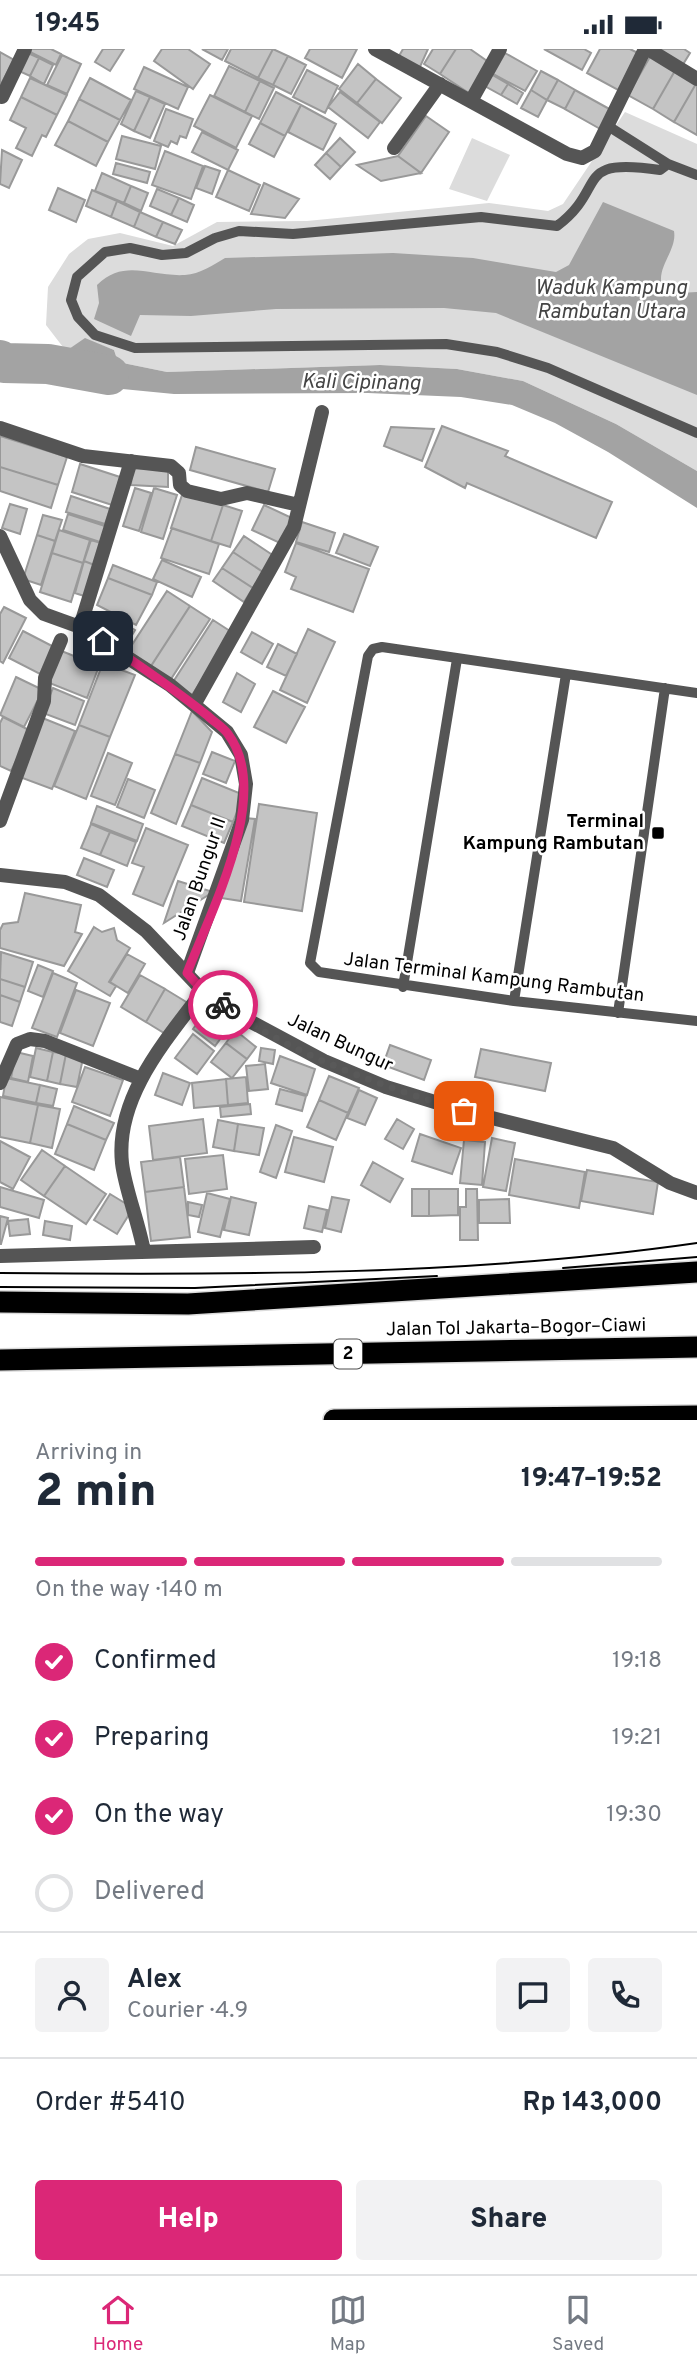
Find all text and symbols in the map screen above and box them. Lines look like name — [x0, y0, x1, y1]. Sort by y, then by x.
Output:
text: 19:45 — [35, 8, 100, 41]
water label: Waduk Kampung Rambutan Utara — [535, 275, 688, 326]
water label: Kali Cipinang — [301, 368, 421, 398]
pin — [73, 611, 133, 671]
icon: home — [84, 622, 122, 660]
place label: Terminal Kampung Rambutan — [463, 810, 644, 856]
street label: Jalan Bungur II — [168, 814, 232, 944]
marker: Terminal Kampung Rambutan — [650, 825, 666, 841]
street label: Jalan Terminal Kampung Rambutan — [342, 948, 646, 1008]
courier — [188, 970, 258, 1040]
icon: bike — [204, 986, 242, 1024]
street label: Jalan Bungur — [283, 1008, 397, 1078]
pin — [434, 1081, 494, 1141]
icon: bag — [445, 1092, 483, 1130]
street label: Jalan Tol Jakarta–Bogor–Ciawi — [386, 1314, 646, 1342]
road number: 2 — [334, 1339, 362, 1369]
text: Arriving in — [35, 1439, 142, 1468]
text: 19:47–19:52 — [521, 1463, 662, 1496]
text: 2 min — [35, 1464, 157, 1523]
text: On the way · 140 m — [35, 1576, 223, 1605]
icon: check — [35, 1643, 73, 1681]
text: Confirmed — [94, 1645, 217, 1678]
text: 19:18 — [612, 1647, 662, 1676]
icon: check — [35, 1720, 73, 1758]
text: Preparing — [94, 1722, 209, 1755]
text: 19:21 — [612, 1724, 662, 1753]
icon: check — [35, 1797, 73, 1835]
text: On the way — [94, 1799, 224, 1832]
text: 19:30 — [606, 1801, 662, 1830]
text: Delivered — [94, 1876, 205, 1909]
button: person — [35, 1958, 109, 2032]
button: chat — [496, 1958, 570, 2032]
button: phone — [588, 1958, 662, 2032]
text: Alex — [127, 1964, 182, 1997]
text: Courier · 4.9 — [127, 1997, 248, 2026]
text: Order #5410 — [35, 2087, 186, 2120]
text: Rp 143,000 — [522, 2087, 662, 2120]
button: Help — [35, 2180, 342, 2260]
button: Share — [356, 2180, 662, 2260]
tab: Home — [93, 2291, 143, 2357]
tab: Map — [329, 2291, 367, 2357]
tab: Saved — [552, 2291, 604, 2357]

